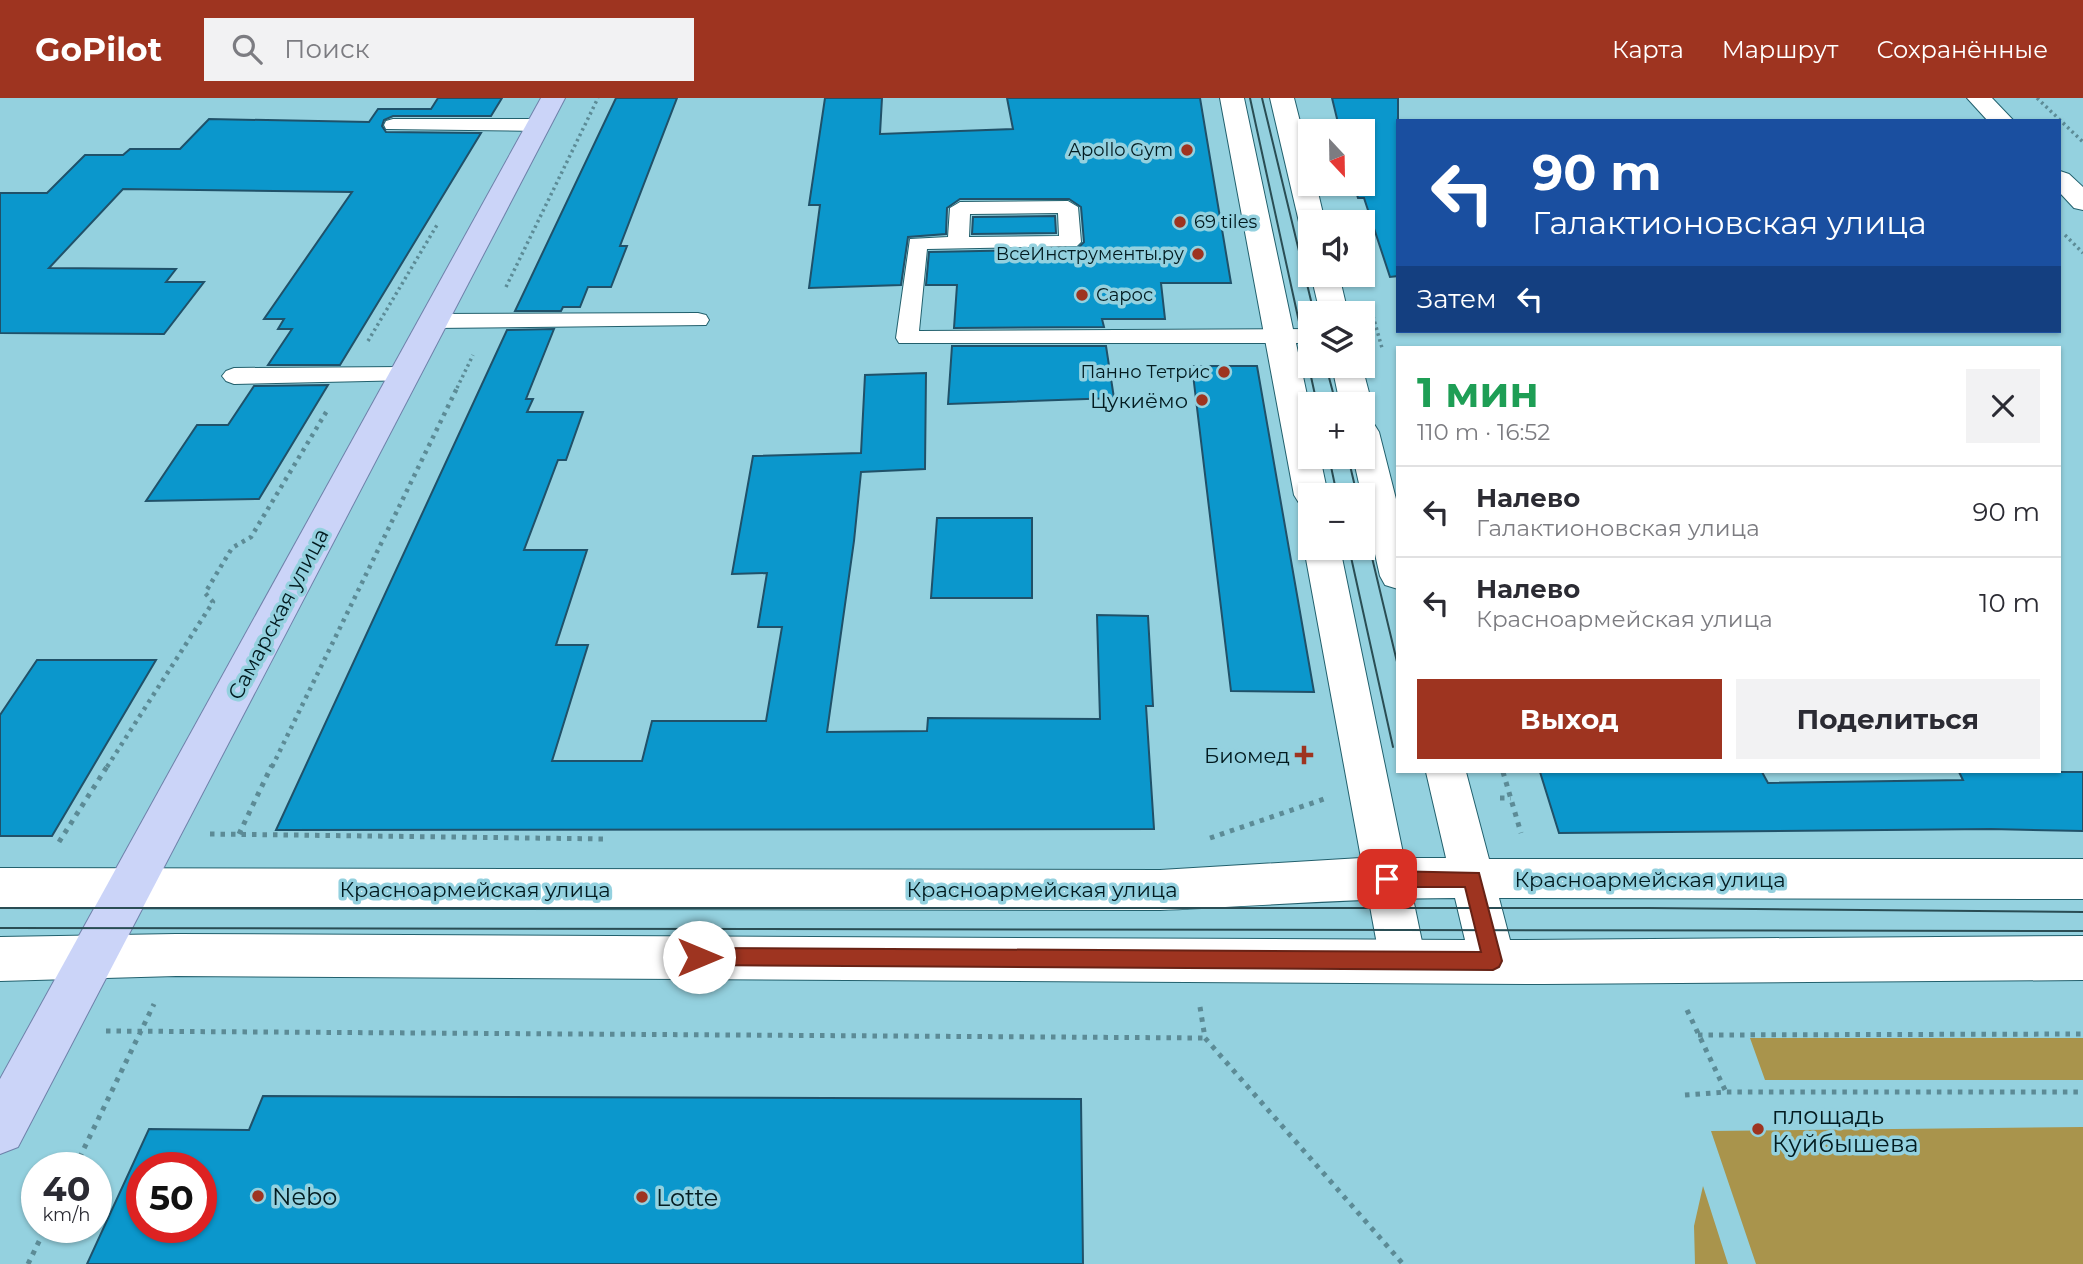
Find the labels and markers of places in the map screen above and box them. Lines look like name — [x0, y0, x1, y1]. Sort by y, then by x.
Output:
place label: Apollo Gym — [1068, 139, 1173, 161]
marker: Apollo Gym — [1179, 142, 1195, 158]
place label: 69 tiles — [1194, 211, 1258, 233]
marker: 69 tiles — [1172, 214, 1188, 230]
place label: ВсеИнструменты.ру — [996, 243, 1184, 265]
marker: ВсеИнструменты.ру — [1190, 246, 1206, 262]
place label: Сарос — [1096, 284, 1153, 306]
marker: Сарос — [1074, 287, 1090, 303]
place label: Панно Тетрис — [1081, 361, 1210, 383]
marker: Панно Тетрис — [1216, 364, 1232, 380]
place label: Цукиёмо — [1090, 388, 1188, 413]
marker: Цукиёмо — [1194, 392, 1210, 408]
place label: Биомед — [1204, 743, 1290, 768]
marker: Биомед — [1296, 747, 1312, 763]
pin — [1357, 849, 1417, 909]
place label: площадь Куйбышева — [1772, 1101, 1919, 1158]
marker: площадь Куйбышева — [1750, 1121, 1766, 1137]
place label: Nebo — [272, 1182, 337, 1211]
place label: Lotte — [656, 1183, 718, 1212]
marker: Nebo — [250, 1188, 266, 1204]
marker: Lotte — [634, 1189, 650, 1205]

